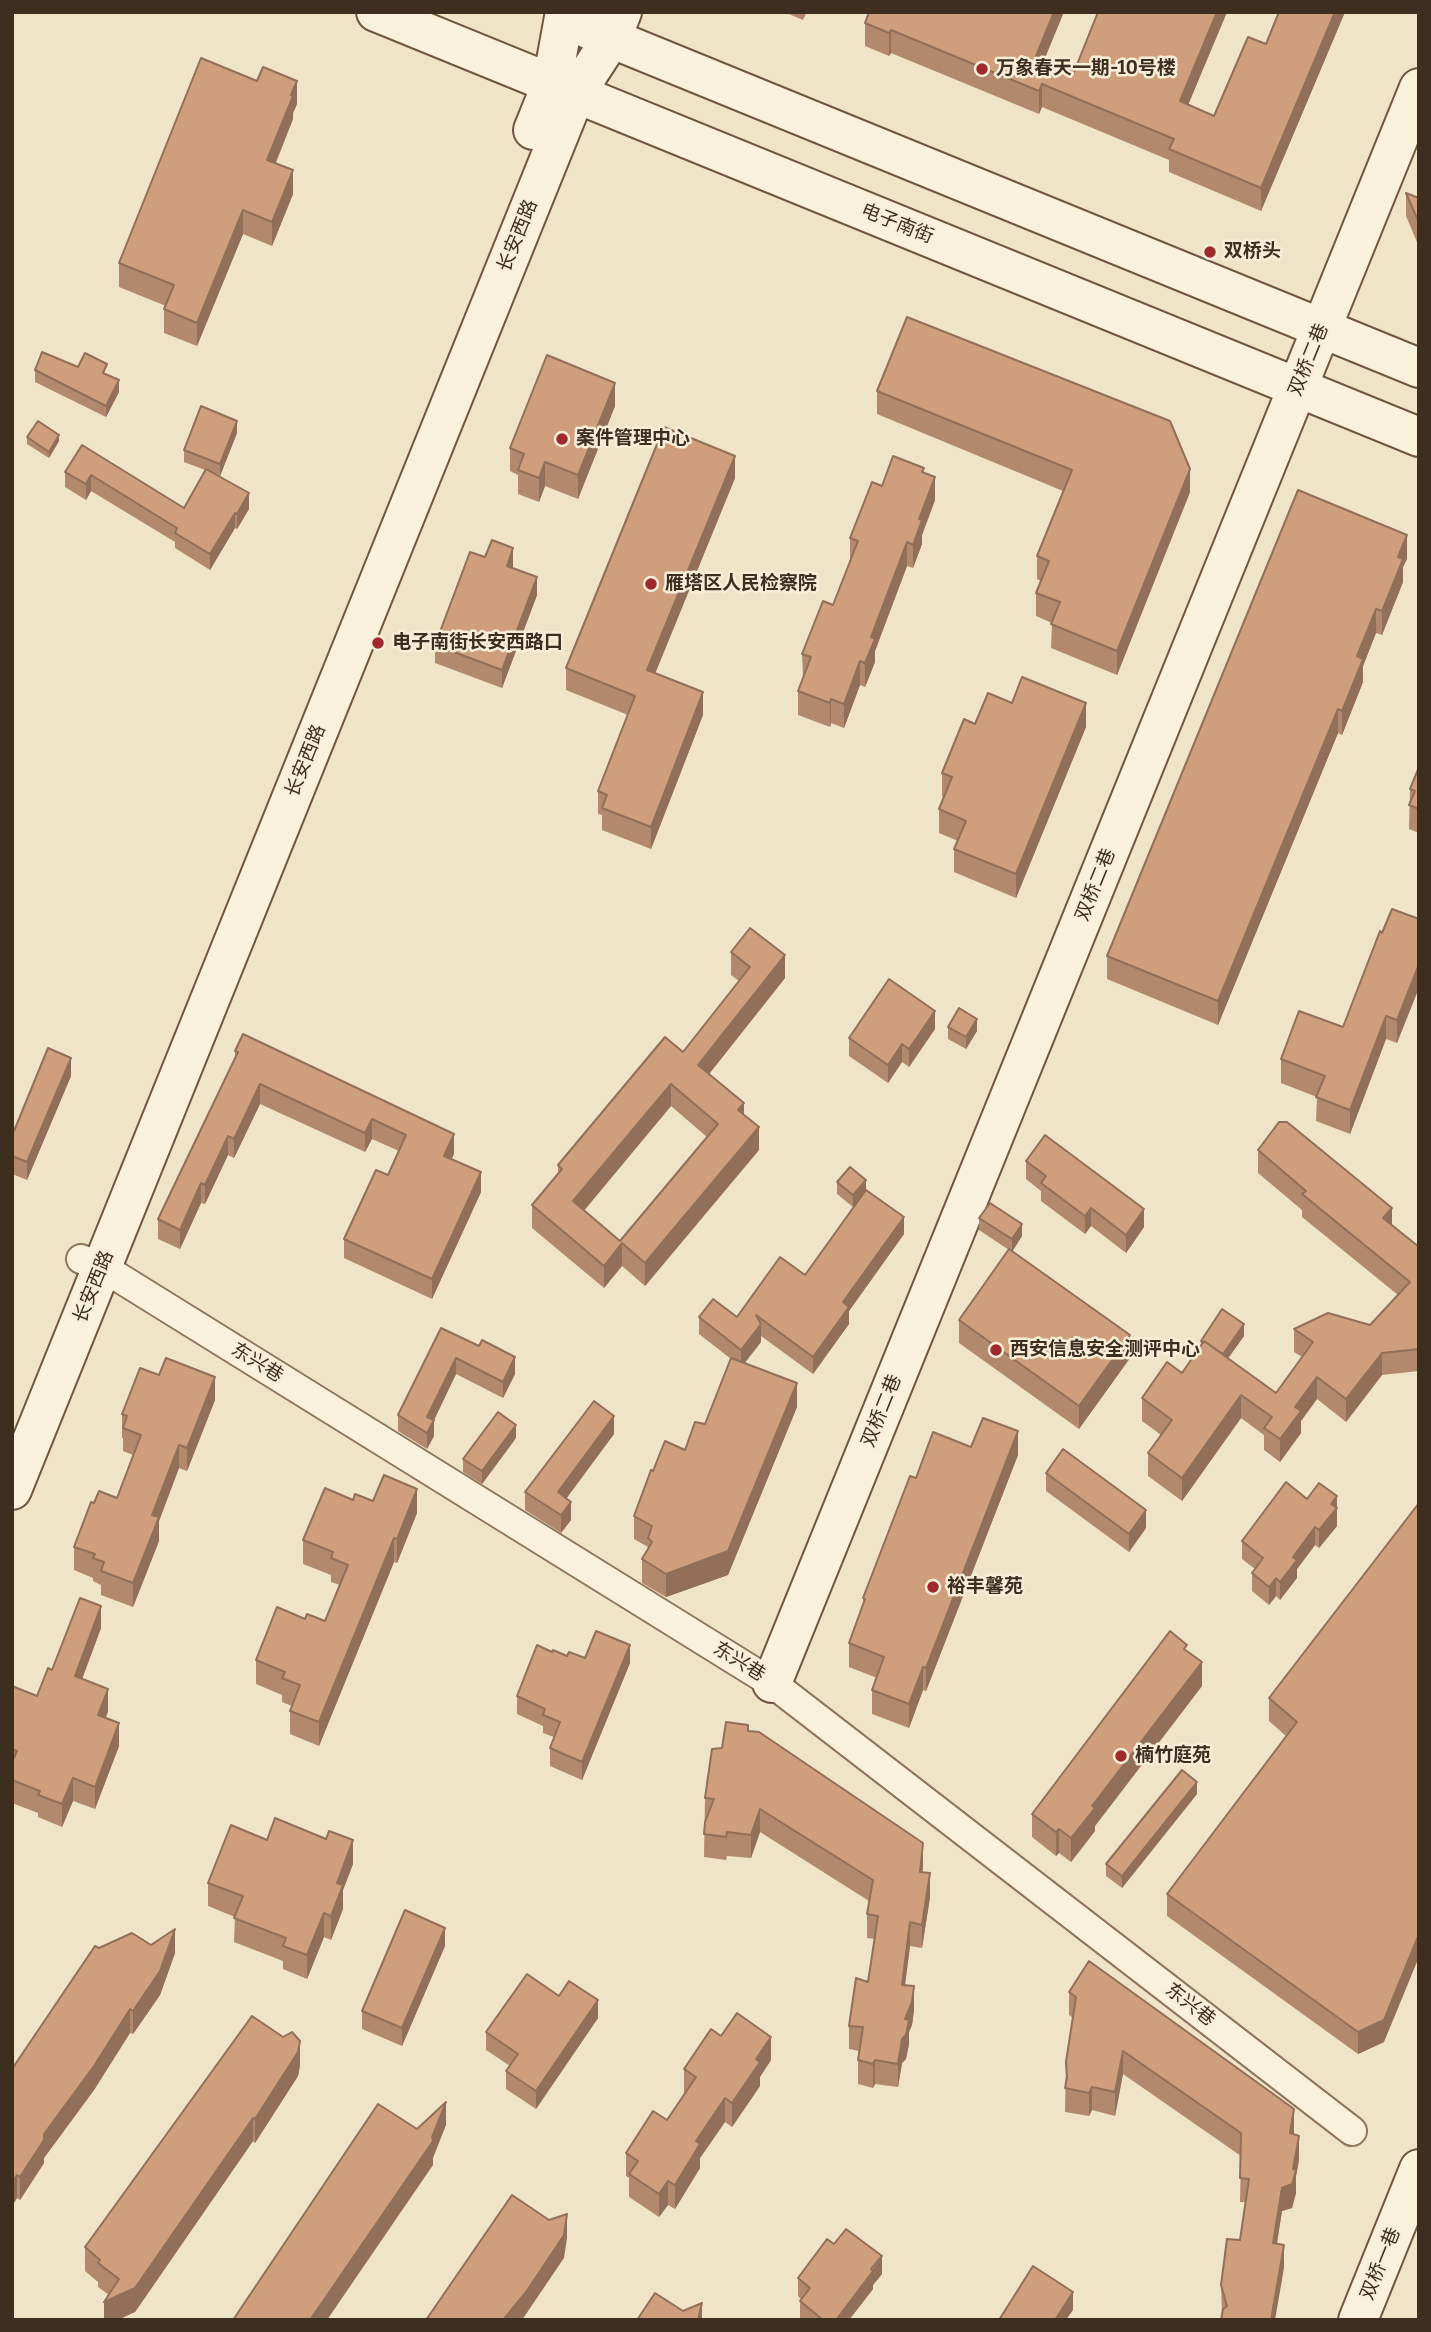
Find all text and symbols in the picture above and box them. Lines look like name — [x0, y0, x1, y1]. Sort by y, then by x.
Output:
place label: 万象春天一期-10号楼 — [996, 58, 1176, 80]
marker: 万象春天一期-10号楼 — [974, 61, 990, 77]
street label: 长安西路 — [493, 196, 543, 276]
street label: 电子南街 — [857, 199, 937, 249]
place label: 双桥头 — [1224, 241, 1281, 263]
marker: 双桥头 — [1202, 244, 1218, 260]
street label: 双桥二巷 — [1284, 320, 1334, 400]
place label: 案件管理中心 — [576, 428, 690, 450]
marker: 案件管理中心 — [554, 431, 570, 447]
place label: 雁塔区人民检察院 — [665, 573, 817, 595]
marker: 雁塔区人民检察院 — [643, 576, 659, 592]
place label: 电子南街长安西路口 — [392, 632, 563, 654]
marker: 电子南街长安西路口 — [370, 635, 386, 651]
street label: 长安西路 — [281, 721, 331, 801]
street label: 双桥二巷 — [1071, 845, 1121, 925]
street label: 长安西路 — [69, 1247, 119, 1327]
street label: 东兴巷 — [227, 1338, 287, 1388]
place label: 西安信息安全测评中心 — [1010, 1339, 1200, 1361]
marker: 西安信息安全测评中心 — [988, 1342, 1004, 1358]
street label: 双桥二巷 — [857, 1371, 907, 1451]
place label: 裕丰馨苑 — [947, 1576, 1023, 1598]
marker: 裕丰馨苑 — [925, 1579, 941, 1595]
street label: 东兴巷 — [709, 1637, 769, 1687]
place label: 楠竹庭苑 — [1135, 1745, 1211, 1767]
marker: 楠竹庭苑 — [1113, 1748, 1129, 1764]
street label: 东兴巷 — [1161, 1978, 1219, 2032]
street label: 双桥一巷 — [1356, 2224, 1406, 2304]

